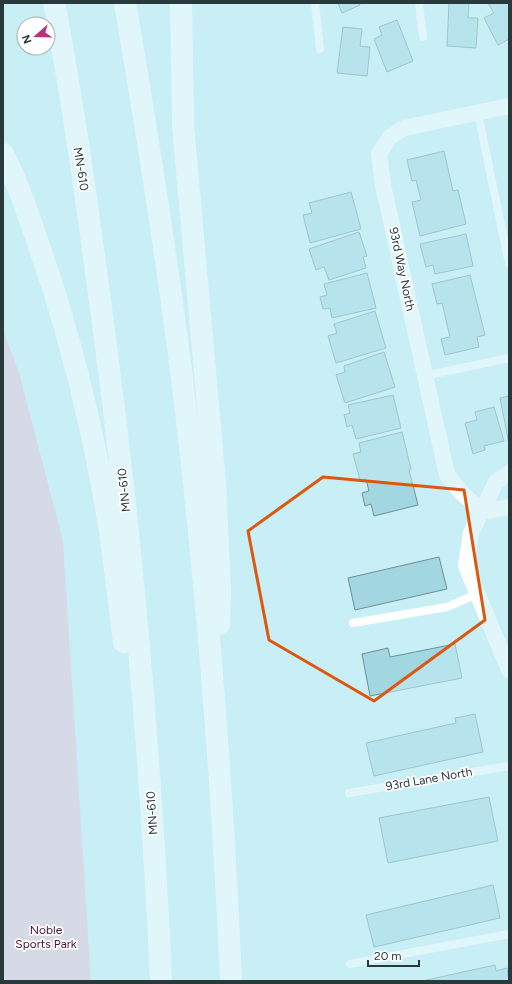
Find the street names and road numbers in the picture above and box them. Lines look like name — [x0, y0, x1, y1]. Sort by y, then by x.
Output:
street label: MN-610 — [71, 146, 91, 192]
street label: 93rd Way North — [386, 226, 418, 312]
street label: MN-610 — [115, 467, 133, 513]
street label: 93rd Lane North — [385, 764, 474, 793]
street label: MN-610 — [143, 790, 161, 835]

